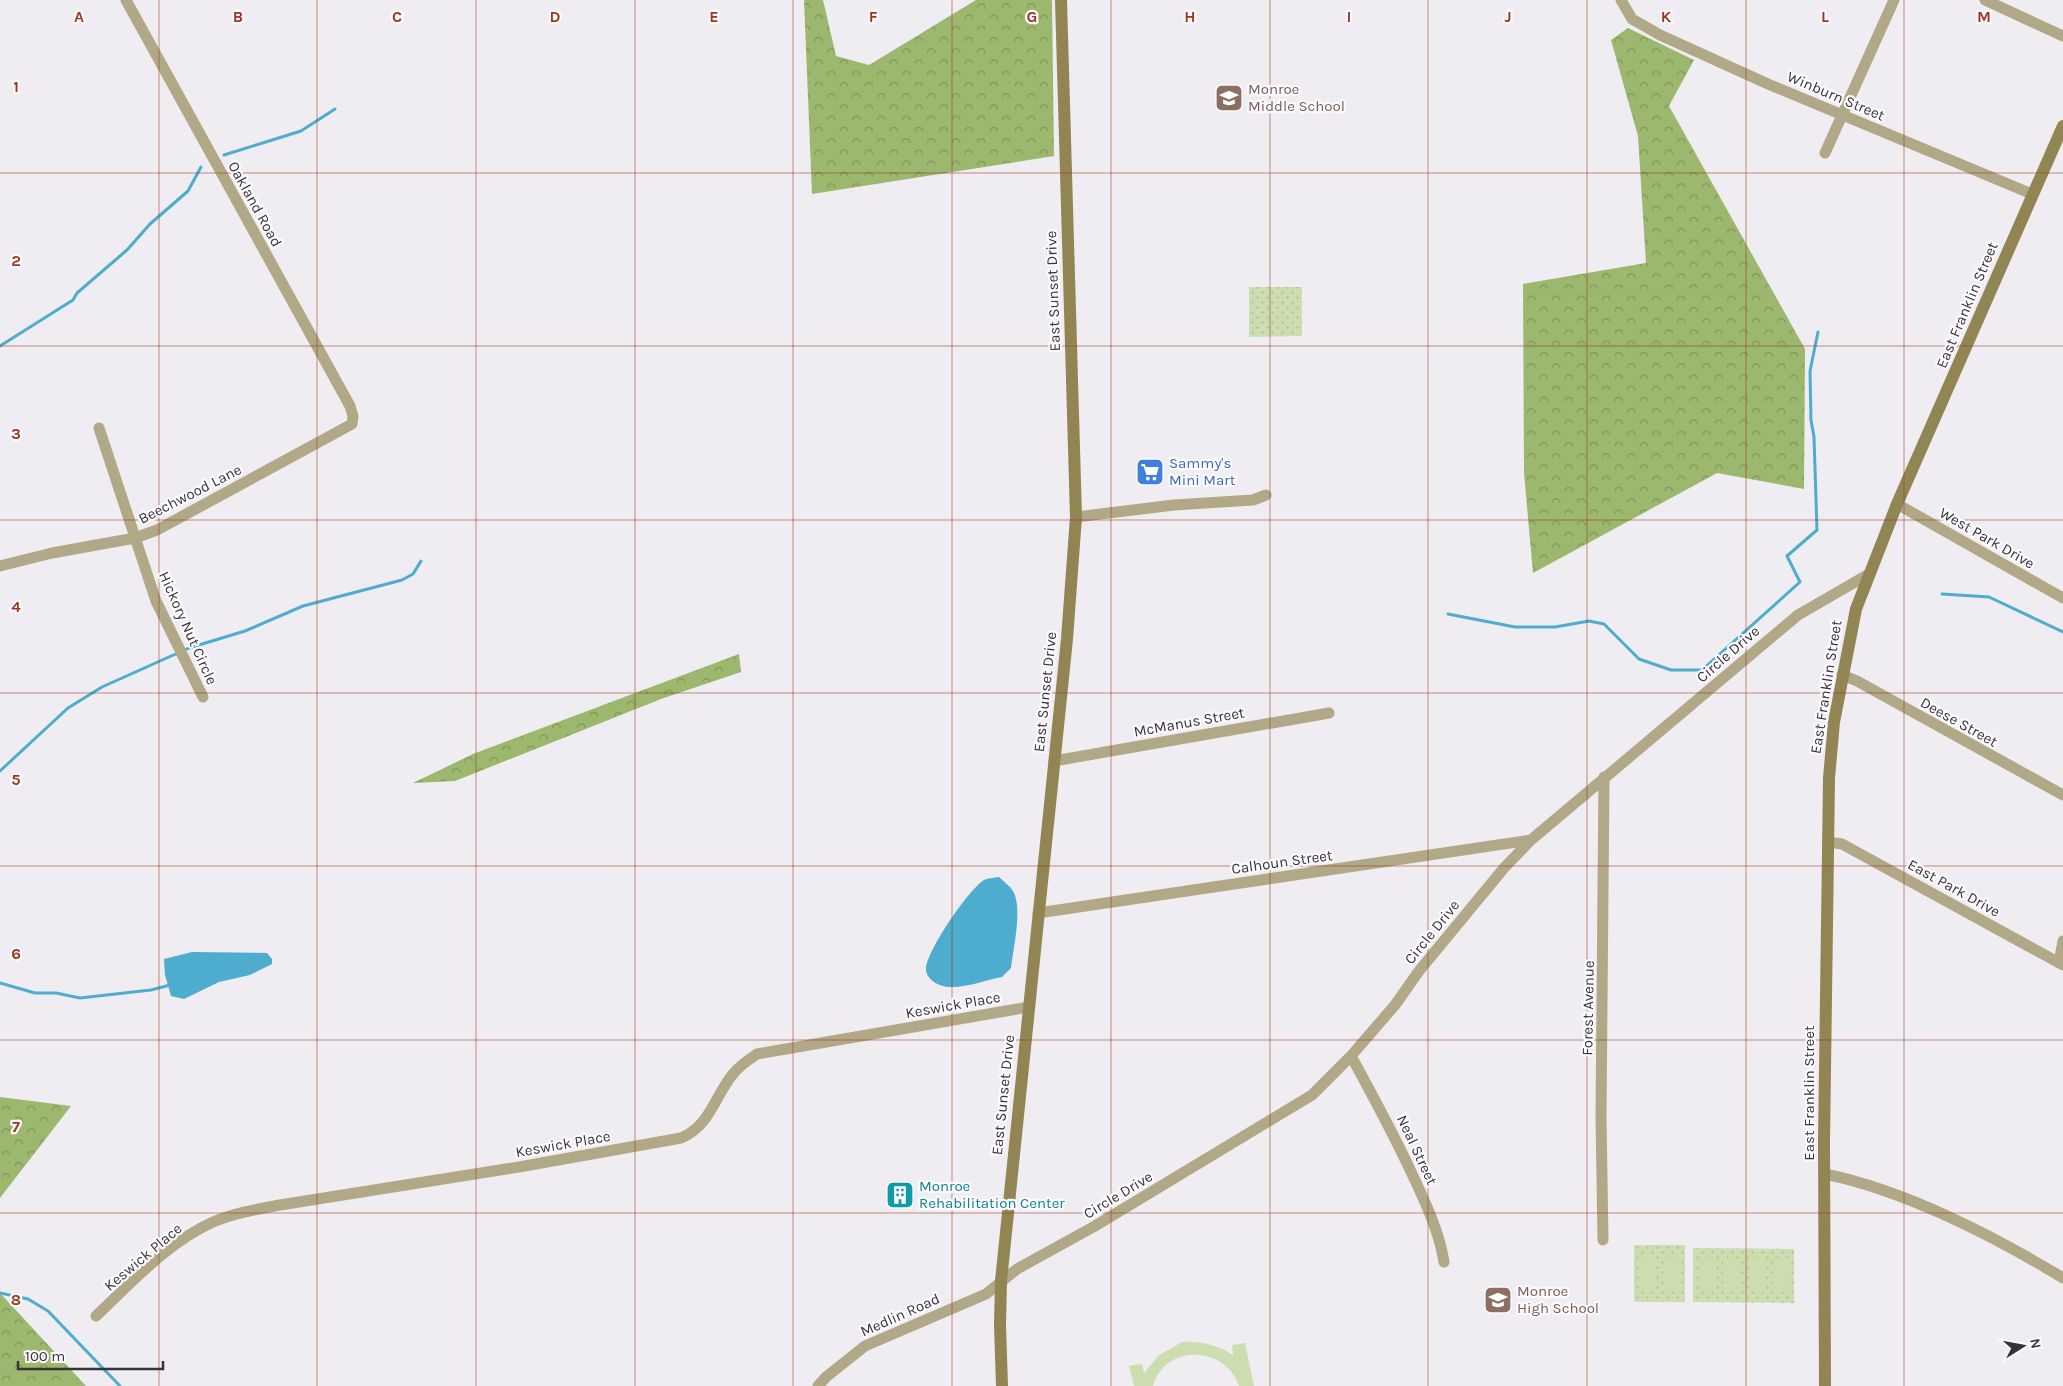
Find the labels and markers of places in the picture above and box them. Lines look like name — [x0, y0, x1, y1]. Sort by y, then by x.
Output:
place label: Monroe Middle School — [1248, 80, 1345, 115]
school or university icon: Monroe Middle School — [1214, 83, 1244, 113]
place label: Sammy's Mini Mart — [1169, 454, 1236, 489]
supermarket icon: Sammy's Mini Mart — [1135, 457, 1165, 487]
place label: Monroe Rehabilitation Center — [919, 1177, 1065, 1212]
building icon: Monroe Rehabilitation Center — [885, 1180, 915, 1210]
place label: Monroe High School — [1517, 1282, 1599, 1317]
school or university icon: Monroe High School — [1483, 1285, 1513, 1315]

